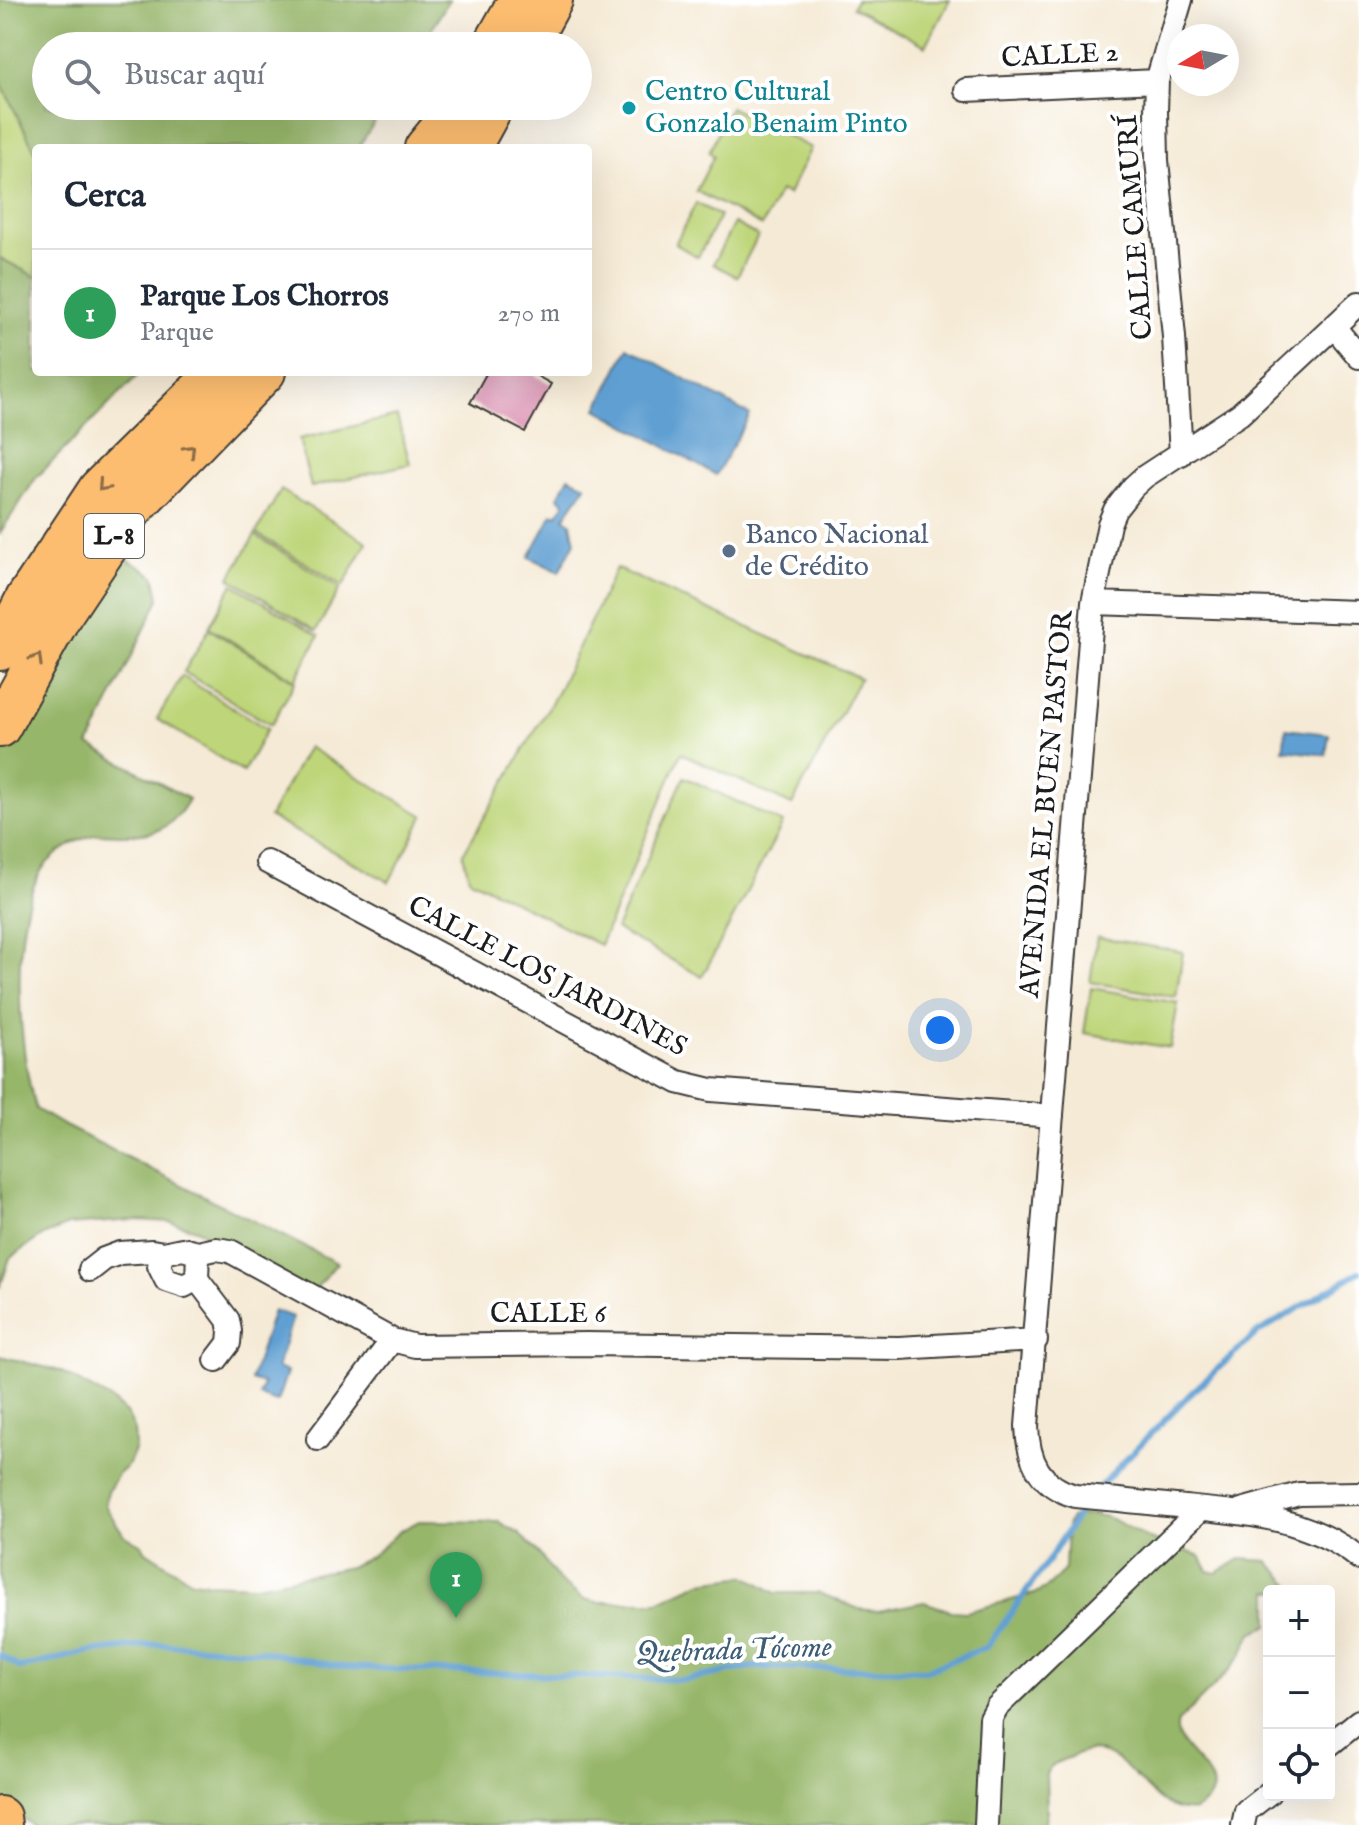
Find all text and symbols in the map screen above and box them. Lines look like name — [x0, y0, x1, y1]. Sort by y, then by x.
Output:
north arrow — [1167, 24, 1239, 96]
search box — [32, 32, 592, 120]
street label: CALLE 2 — [1001, 35, 1119, 77]
icon: search — [60, 54, 104, 98]
text: Buscar aquí — [124, 57, 265, 95]
place label: Centro Cultural Gonzalo Benaim Pinto — [645, 75, 908, 142]
marker: Centro Cultural Gonzalo Benaim Pinto — [620, 99, 638, 117]
street label: CALLE CAMURÍ — [1111, 112, 1161, 341]
text: Cerca — [64, 175, 146, 218]
text: Parque Los Chorros — [140, 278, 389, 316]
text: 1 — [85, 297, 95, 330]
text: 270 m — [497, 297, 560, 330]
text: Parque — [140, 316, 214, 349]
one-way arrow — [180, 445, 195, 459]
one-way arrow — [98, 477, 113, 492]
road number: L-8 — [84, 514, 144, 558]
place label: Banco Nacional de Crédito — [745, 518, 929, 585]
marker: Banco Nacional de Crédito — [720, 542, 738, 560]
street label: AVENIDA EL BUEN PASTOR — [1013, 608, 1081, 1000]
one-way arrow — [27, 653, 43, 667]
street label: CALLE LOS JARDINES — [402, 889, 692, 1065]
your location — [920, 1010, 960, 1050]
street label: CALLE 6 — [490, 1297, 607, 1332]
pin: 1 — [430, 1552, 482, 1618]
map controls — [1263, 1585, 1335, 1801]
button: + — [1263, 1585, 1335, 1657]
water label: Quebrada Tócome — [636, 1629, 832, 1673]
button: − — [1263, 1657, 1335, 1729]
button: locate — [1263, 1729, 1335, 1801]

